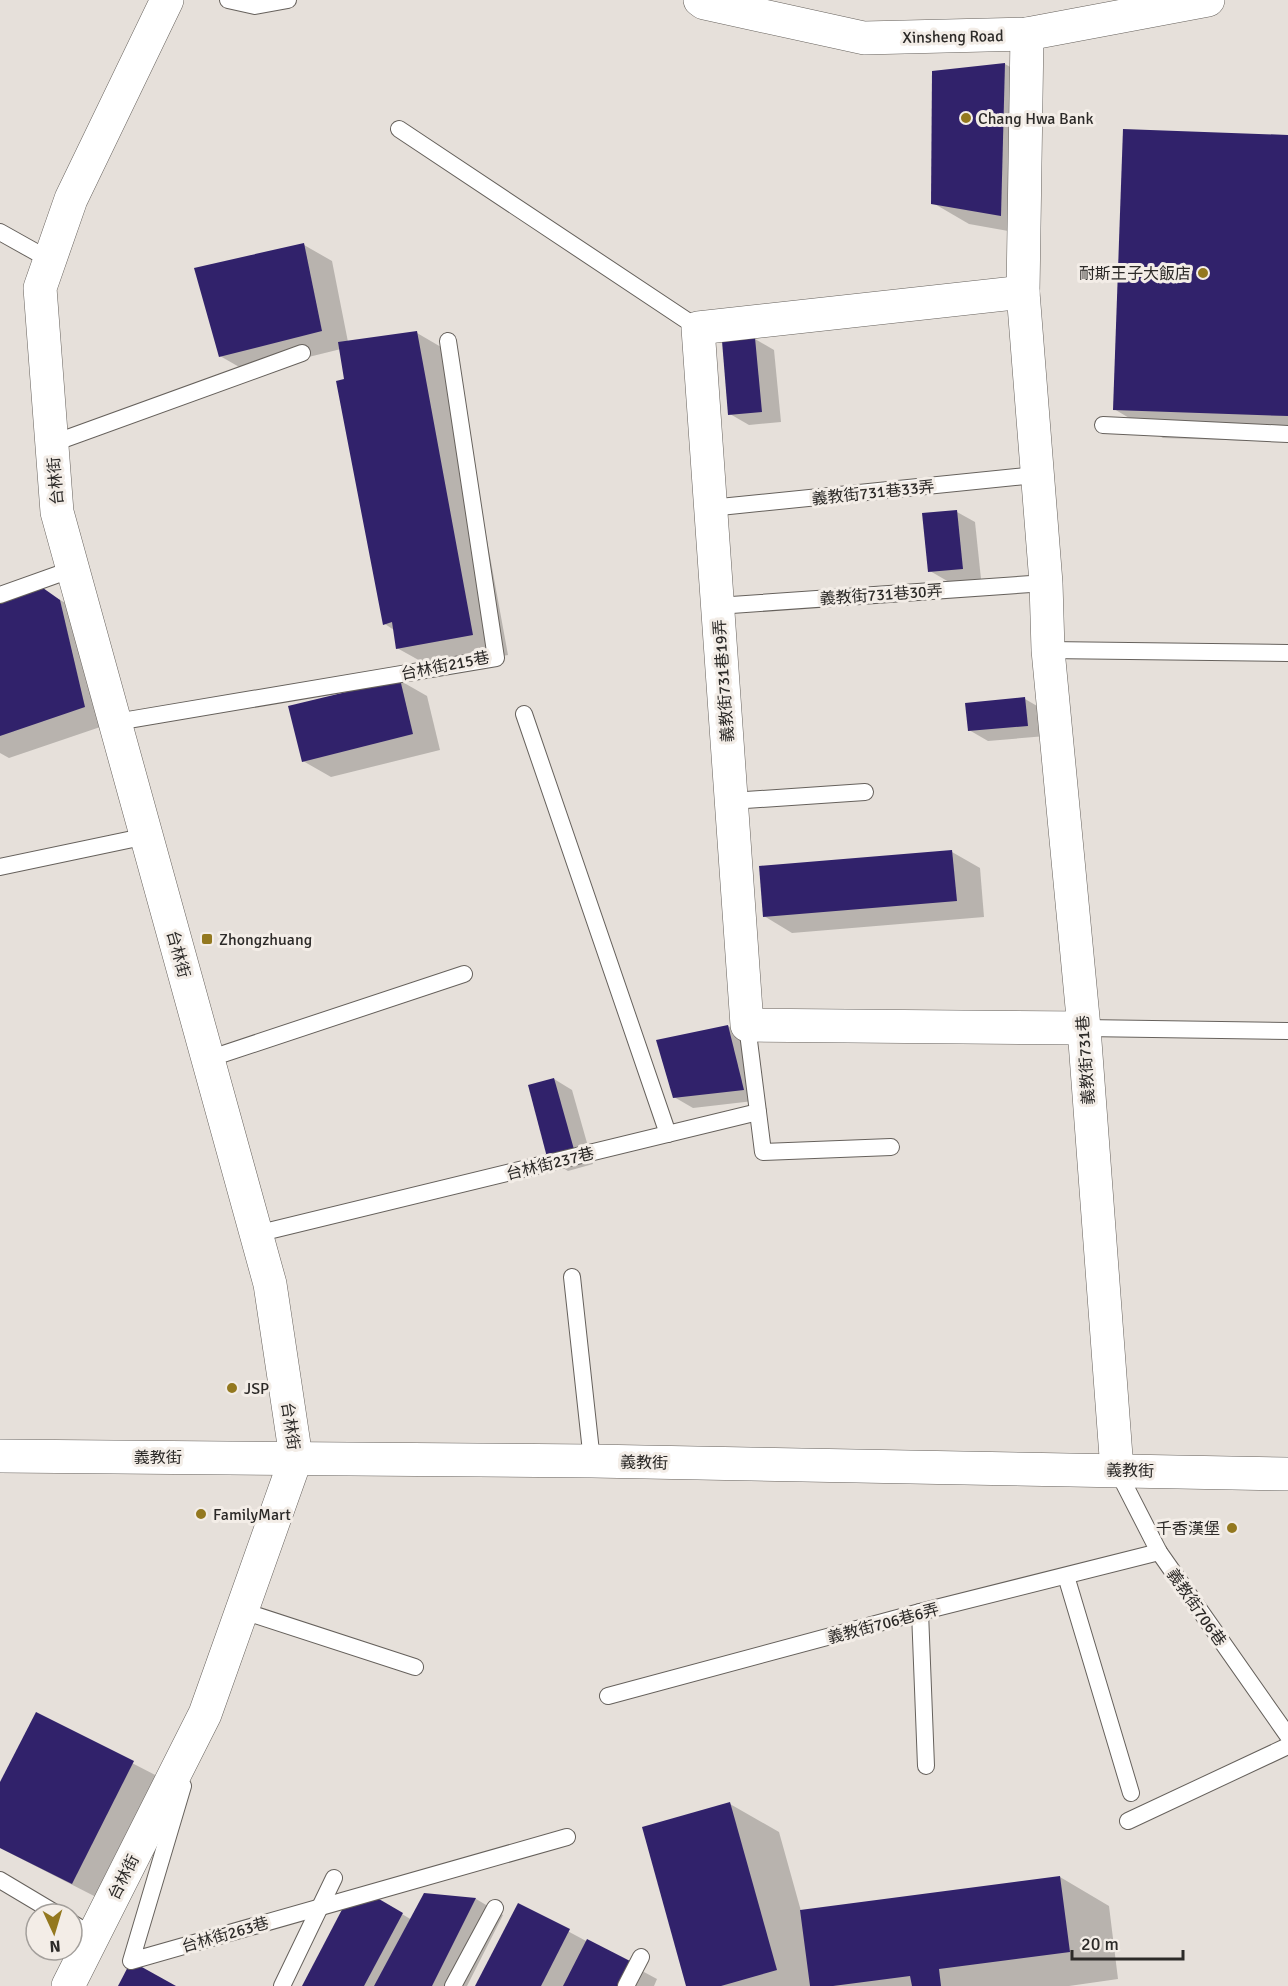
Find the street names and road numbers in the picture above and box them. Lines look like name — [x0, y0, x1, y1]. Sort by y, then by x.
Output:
street label: Xinsheng Road — [902, 26, 1004, 48]
street label: 台林街 — [44, 456, 68, 506]
street label: 義教街731巷33弄 — [811, 477, 935, 509]
street label: 義教街731巷30弄 — [819, 581, 943, 609]
street label: 義教街731巷19弄 — [710, 619, 738, 743]
street label: 台林街215巷 — [399, 648, 491, 684]
street label: 台林街 — [162, 928, 194, 980]
street label: 義教街731巷 — [1073, 1014, 1099, 1105]
street label: 台林街237巷 — [504, 1143, 596, 1185]
street label: 台林街 — [277, 1401, 303, 1451]
street label: 義教街 — [134, 1448, 182, 1468]
street label: 義教街 — [620, 1453, 668, 1473]
street label: 義教街 — [1106, 1461, 1154, 1481]
street label: 義教街706巷 — [1162, 1565, 1230, 1650]
street label: 義教街706巷6弄 — [825, 1599, 941, 1648]
street label: 台林街 — [104, 1852, 144, 1903]
street label: 台林街263巷 — [179, 1913, 271, 1957]

